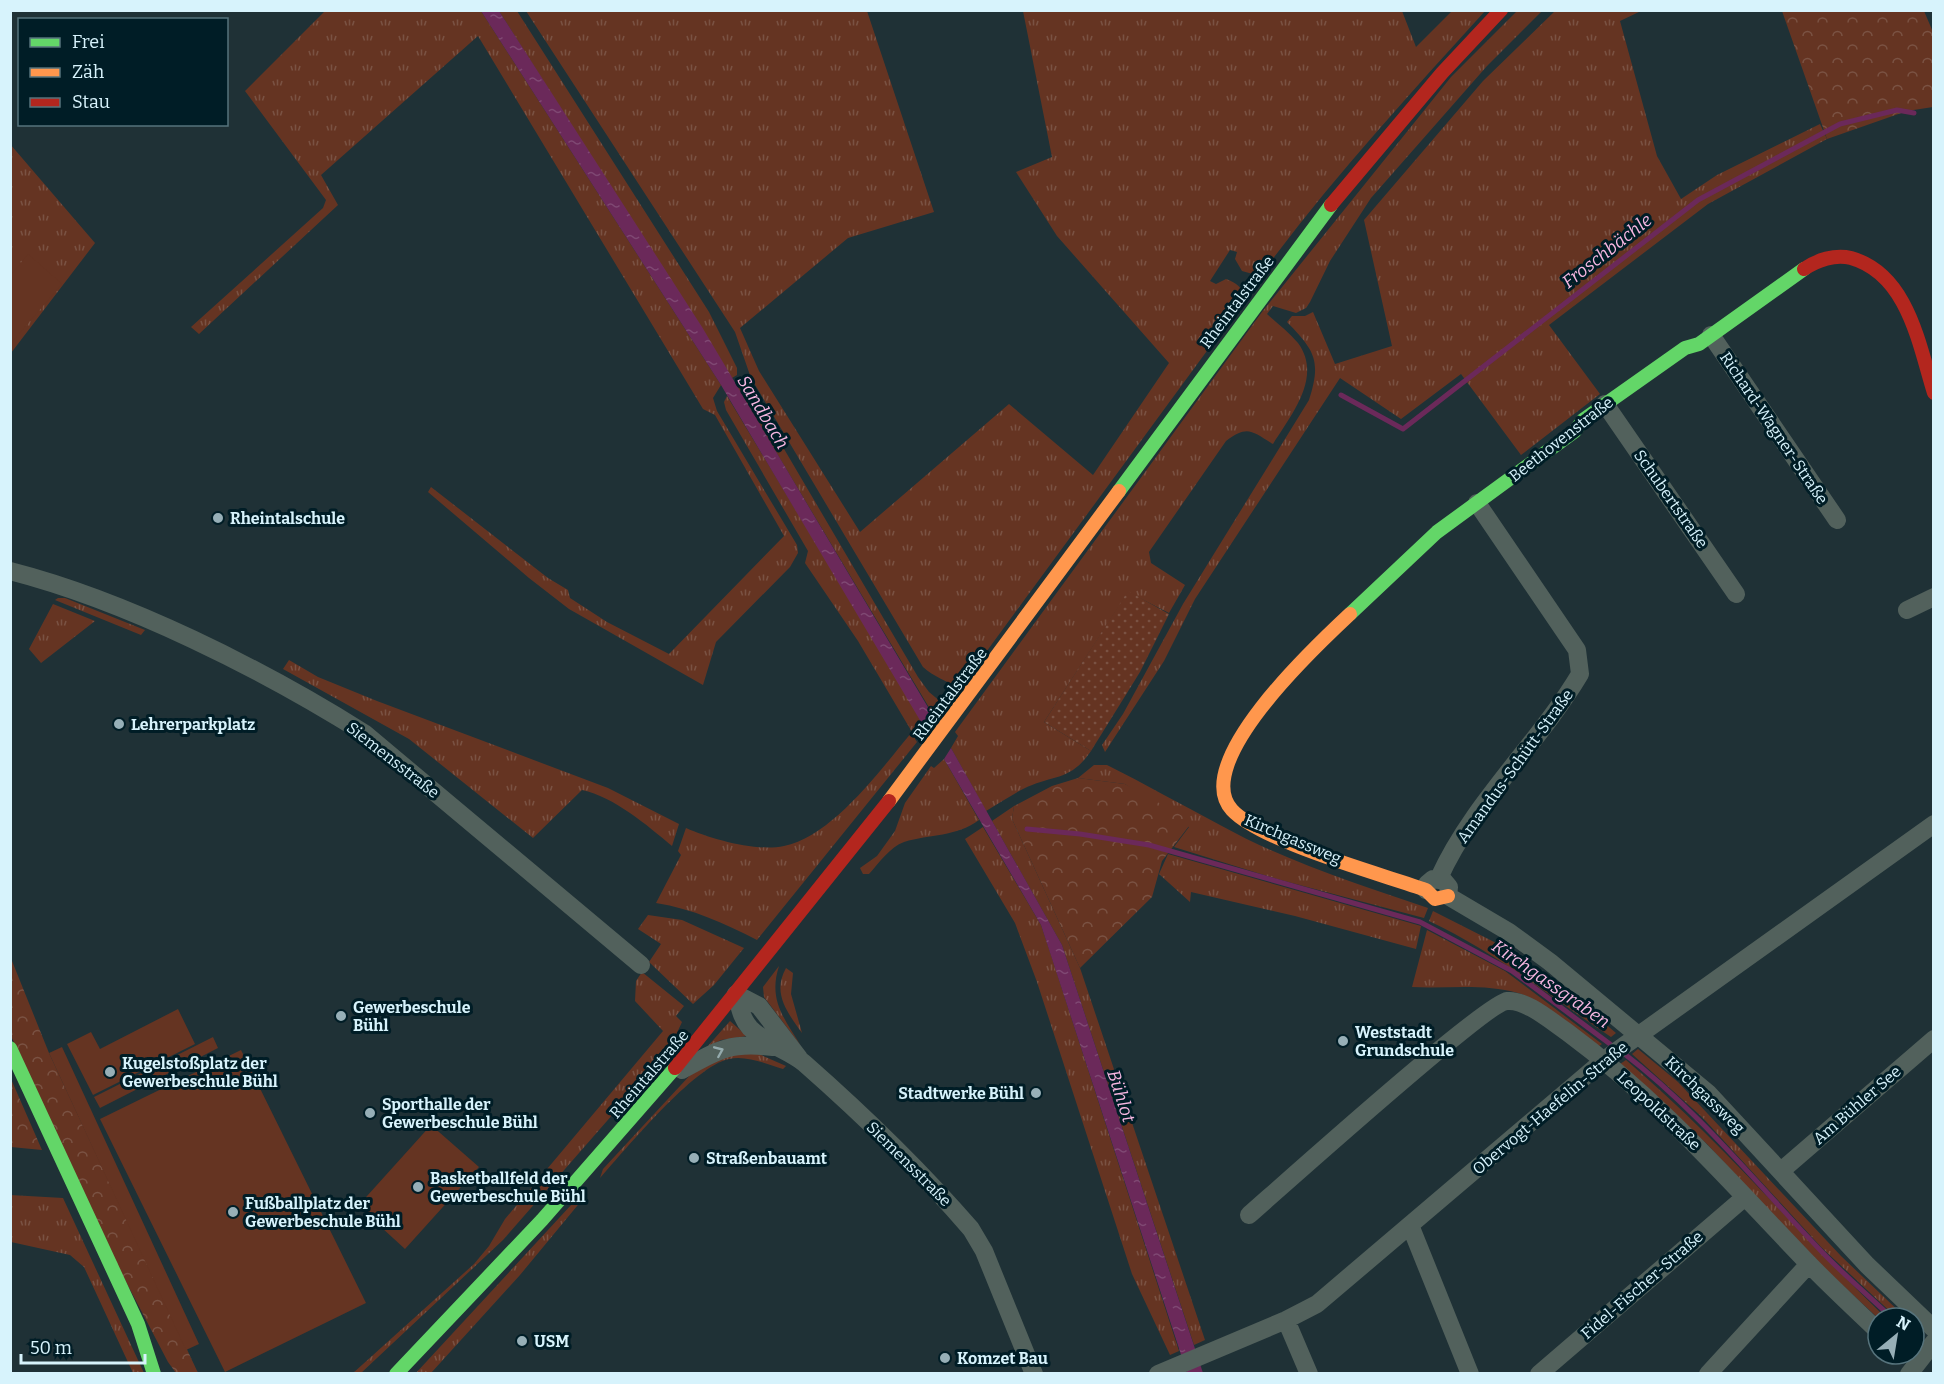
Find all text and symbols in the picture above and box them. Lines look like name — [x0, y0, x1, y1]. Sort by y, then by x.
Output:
legend — [18, 18, 228, 126]
text: Frei — [72, 31, 105, 53]
text: Zäh — [72, 61, 104, 83]
text: Stau — [72, 91, 110, 113]
water label: Froschbächle — [1558, 209, 1656, 293]
street label: Rheintalstraße — [1196, 252, 1278, 352]
street label: Richard-Wagner-Straße — [1716, 348, 1832, 508]
water label: Sandbach — [732, 371, 794, 453]
street label: Beethovenstraße — [1505, 392, 1617, 486]
street label: Schubertstraße — [1630, 446, 1712, 552]
place label: Rheintalschule — [230, 509, 345, 528]
marker: Rheintalschule — [211, 511, 225, 525]
street label: Rheintalstraße — [909, 644, 991, 744]
street label: Amandus-Schütt-Straße — [1453, 686, 1577, 846]
place label: Lehrerparkplatz — [131, 715, 255, 734]
marker: Lehrerparkplatz — [112, 717, 126, 731]
street label: Siemensstraße — [343, 718, 443, 802]
street label: Kirchgassweg — [1242, 810, 1344, 868]
water label: Kirchgassgraben — [1488, 935, 1614, 1033]
place label: Gewerbeschule Bühl — [353, 998, 471, 1035]
marker: Gewerbeschule Bühl — [334, 1009, 348, 1023]
place label: Weststadt Grundschule — [1355, 1023, 1454, 1060]
street label: Rheintalstraße — [605, 1026, 693, 1122]
marker: Weststadt Grundschule — [1336, 1034, 1350, 1048]
street label: Obervogt-Haefelin-Straße — [1469, 1037, 1631, 1179]
one-way arrow — [713, 1046, 724, 1058]
street label: Kirchgassweg — [1661, 1052, 1749, 1138]
place label: Kugelstoßplatz der Gewerbeschule Bühl — [122, 1054, 278, 1091]
street label: Am Bühler See — [1809, 1062, 1905, 1148]
marker: Kugelstoßplatz der Gewerbeschule Bühl — [103, 1065, 117, 1079]
water label: Bühlot — [1102, 1067, 1140, 1126]
street label: Leopoldstraße — [1613, 1068, 1705, 1154]
place label: Stadtwerke Bühl — [898, 1084, 1024, 1103]
marker: Stadtwerke Bühl — [1029, 1086, 1043, 1100]
place label: Sporthalle der Gewerbeschule Bühl — [382, 1095, 538, 1132]
marker: Sporthalle der Gewerbeschule Bühl — [363, 1106, 377, 1120]
street label: Siemensstraße — [863, 1118, 955, 1210]
place label: Straßenbauamt — [706, 1149, 828, 1168]
marker: Straßenbauamt — [687, 1151, 701, 1165]
place label: Basketballfeld der Gewerbeschule Bühl — [430, 1169, 586, 1206]
marker: Basketballfeld der Gewerbeschule Bühl — [411, 1180, 425, 1194]
place label: Fußballplatz der Gewerbeschule Bühl — [245, 1194, 401, 1231]
marker: Fußballplatz der Gewerbeschule Bühl — [226, 1205, 240, 1219]
street label: Fidel-Fischer-Straße — [1577, 1227, 1707, 1343]
north arrow — [1866, 1306, 1926, 1366]
text: N — [1893, 1312, 1913, 1335]
scale bar — [21, 1327, 146, 1365]
place label: USM — [534, 1332, 569, 1351]
marker: USM — [515, 1334, 529, 1348]
text: 50 m — [30, 1337, 72, 1359]
place label: Komzet Bau — [957, 1349, 1048, 1368]
marker: Komzet Bau — [938, 1351, 952, 1365]

